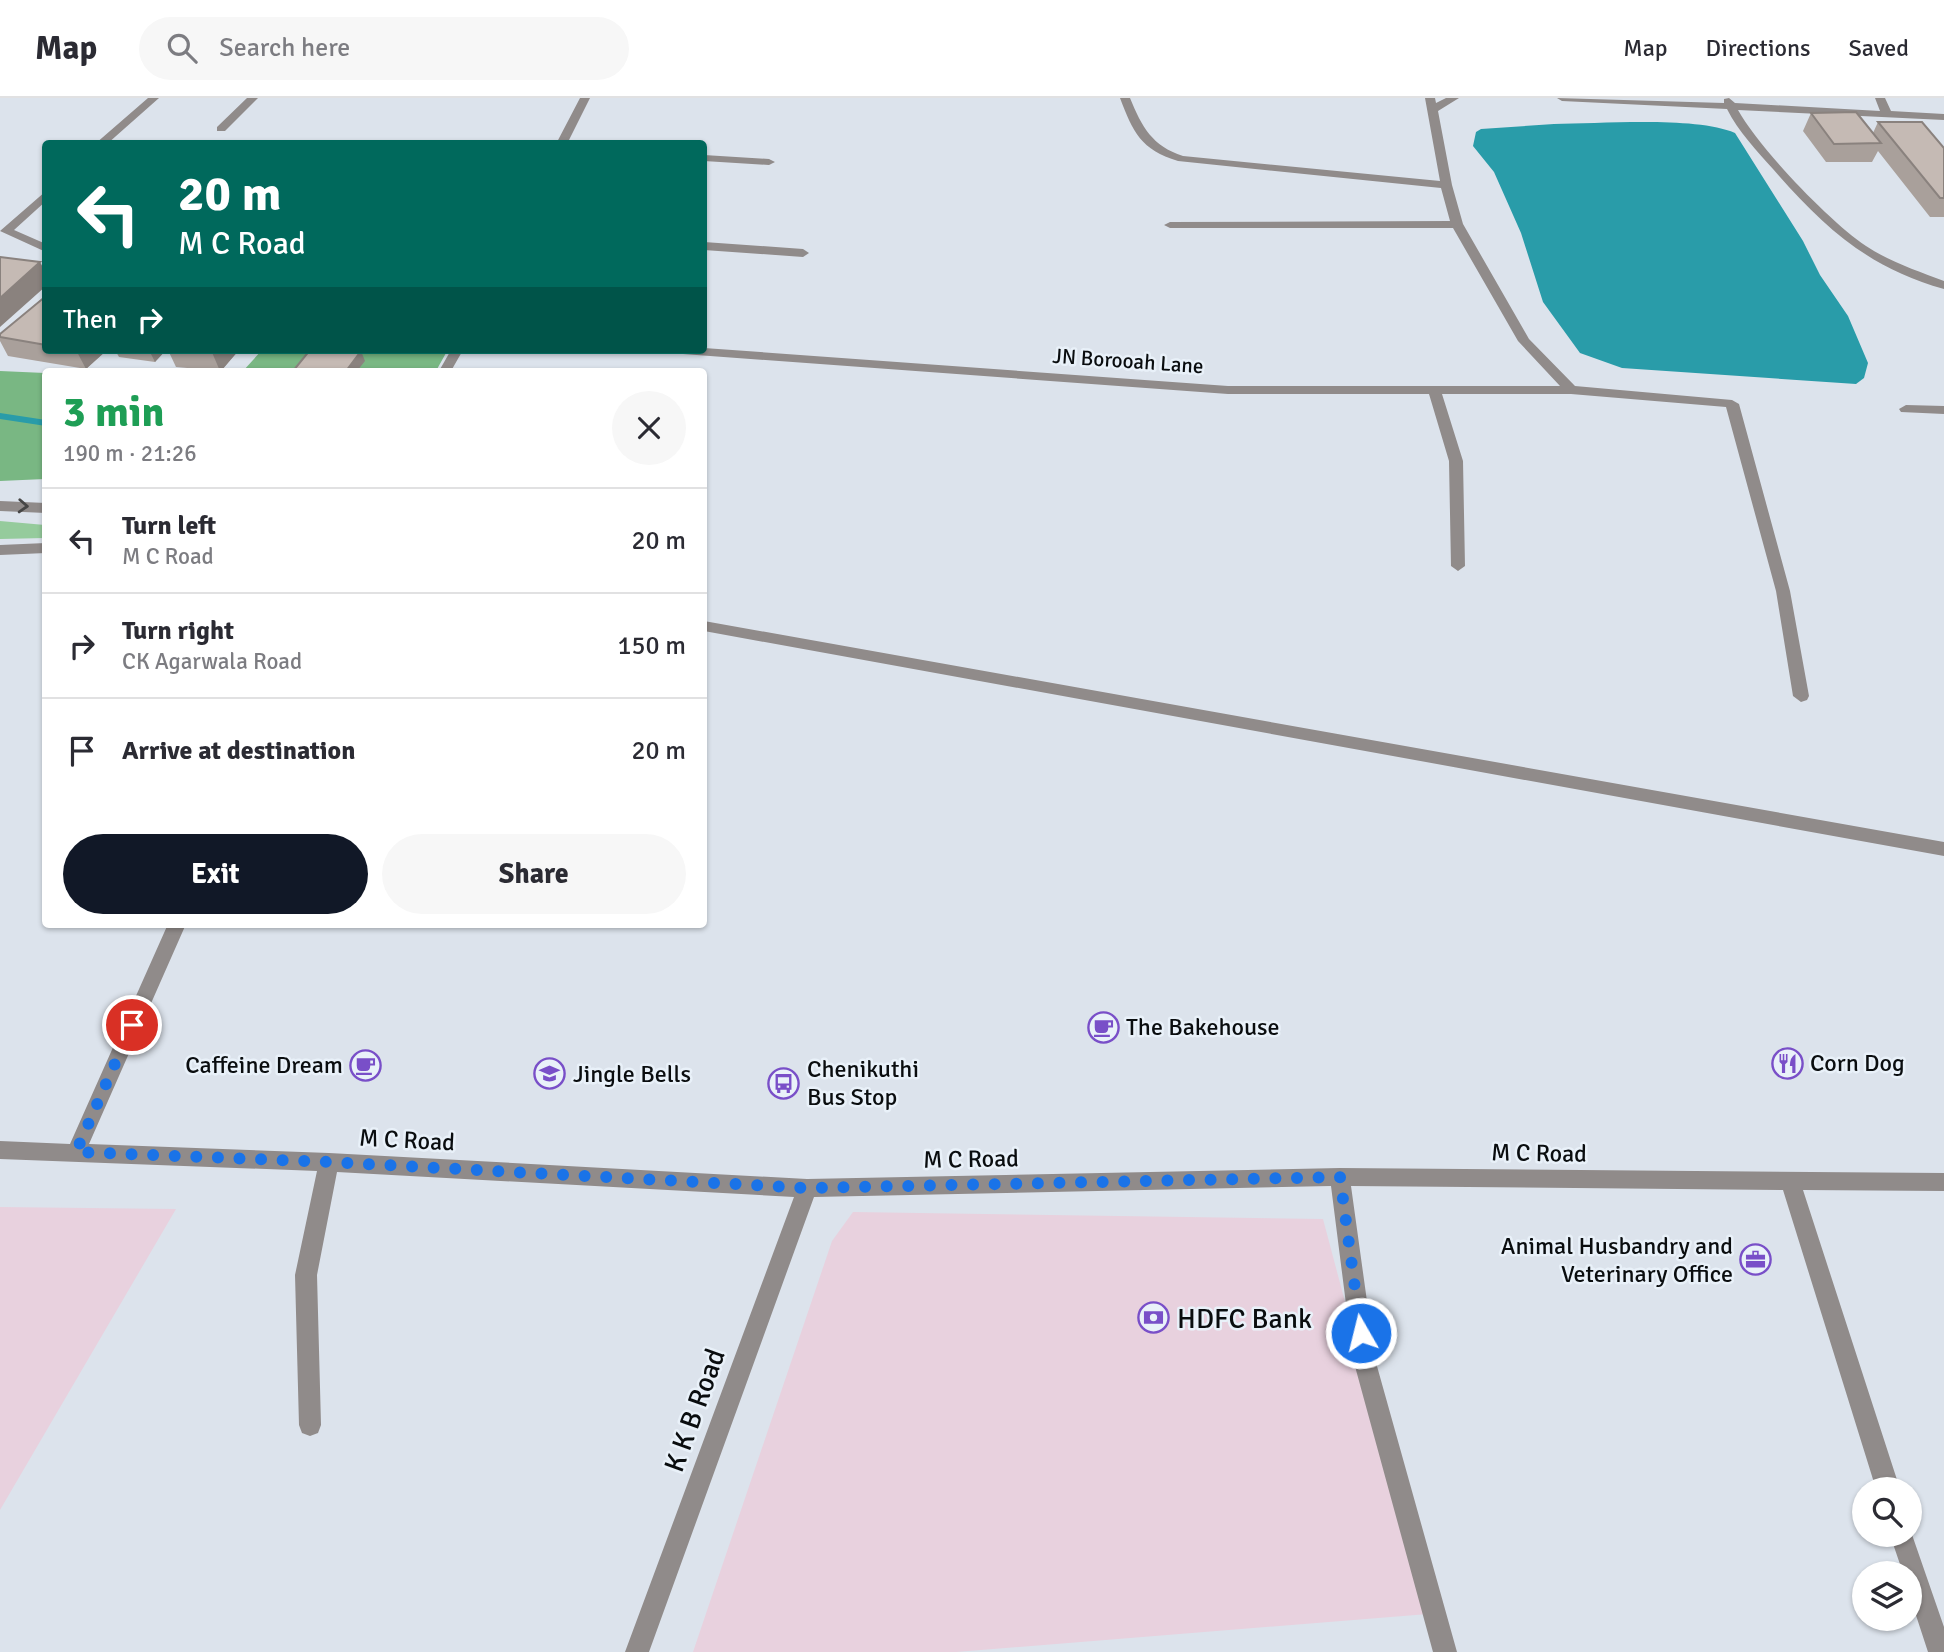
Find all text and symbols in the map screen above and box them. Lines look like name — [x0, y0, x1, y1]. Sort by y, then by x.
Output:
search box — [139, 17, 629, 80]
text: Map — [35, 28, 97, 69]
icon: search — [163, 29, 201, 67]
text: Search here — [219, 32, 350, 64]
text: Map — [1623, 33, 1668, 63]
text: Directions — [1706, 33, 1811, 63]
text: Saved — [1849, 33, 1909, 63]
text: 20 m — [178, 164, 281, 224]
icon: left — [63, 168, 154, 259]
text: M C Road — [178, 224, 306, 263]
icon: right — [131, 301, 169, 339]
text: Then — [63, 304, 117, 336]
street label: JN Borooah Lane — [1052, 343, 1204, 379]
text: 3 min — [63, 387, 164, 438]
button: close — [612, 391, 686, 465]
text: 190 m · 21:26 — [63, 439, 197, 468]
one-way arrow — [18, 499, 29, 514]
text: Turn left — [122, 510, 216, 542]
icon: left — [63, 522, 101, 560]
text: 20 m — [631, 525, 686, 557]
text: M C Road — [122, 542, 214, 571]
text: Turn right — [122, 615, 234, 647]
icon: right — [63, 627, 101, 665]
text: 150 m — [617, 630, 686, 662]
text: CK Agarwala Road — [122, 647, 302, 676]
icon: arrive — [63, 732, 101, 770]
text: Arrive at destination — [122, 735, 355, 767]
text: 20 m — [631, 735, 686, 767]
button: Exit — [63, 834, 368, 914]
button: Share — [382, 834, 686, 914]
pin — [102, 995, 162, 1055]
icon: arrive — [113, 1006, 151, 1044]
cafe icon: The Bakehouse — [1086, 1010, 1120, 1044]
place label: The Bakehouse — [1126, 1012, 1280, 1042]
restaurant icon: Corn Dog — [1770, 1046, 1804, 1080]
cafe icon: Caffeine Dream — [349, 1048, 383, 1082]
place label: Corn Dog — [1810, 1048, 1905, 1078]
place label: Caffeine Dream — [185, 1050, 343, 1080]
place label: Chenikuthi Bus Stop — [807, 1054, 919, 1112]
school or university icon: Jingle Bells — [533, 1057, 567, 1091]
place label: Jingle Bells — [573, 1059, 691, 1089]
bus stop icon: Chenikuthi Bus Stop — [767, 1066, 801, 1100]
street label: M C Road — [358, 1123, 456, 1157]
street label: M C Road — [1491, 1137, 1587, 1169]
street label: M C Road — [923, 1143, 1019, 1175]
place label: Animal Husbandry and Veterinary Office — [1501, 1231, 1733, 1289]
office icon: Animal Husbandry and Veterinary Office — [1739, 1243, 1773, 1277]
position arrow — [1324, 1296, 1398, 1370]
bank icon: HDFC Bank — [1137, 1301, 1171, 1335]
place label: HDFC Bank — [1177, 1302, 1312, 1336]
street label: K K B Road — [657, 1344, 733, 1477]
map controls — [1852, 1477, 1922, 1631]
button: search — [1852, 1477, 1922, 1547]
button: layers — [1852, 1561, 1922, 1631]

